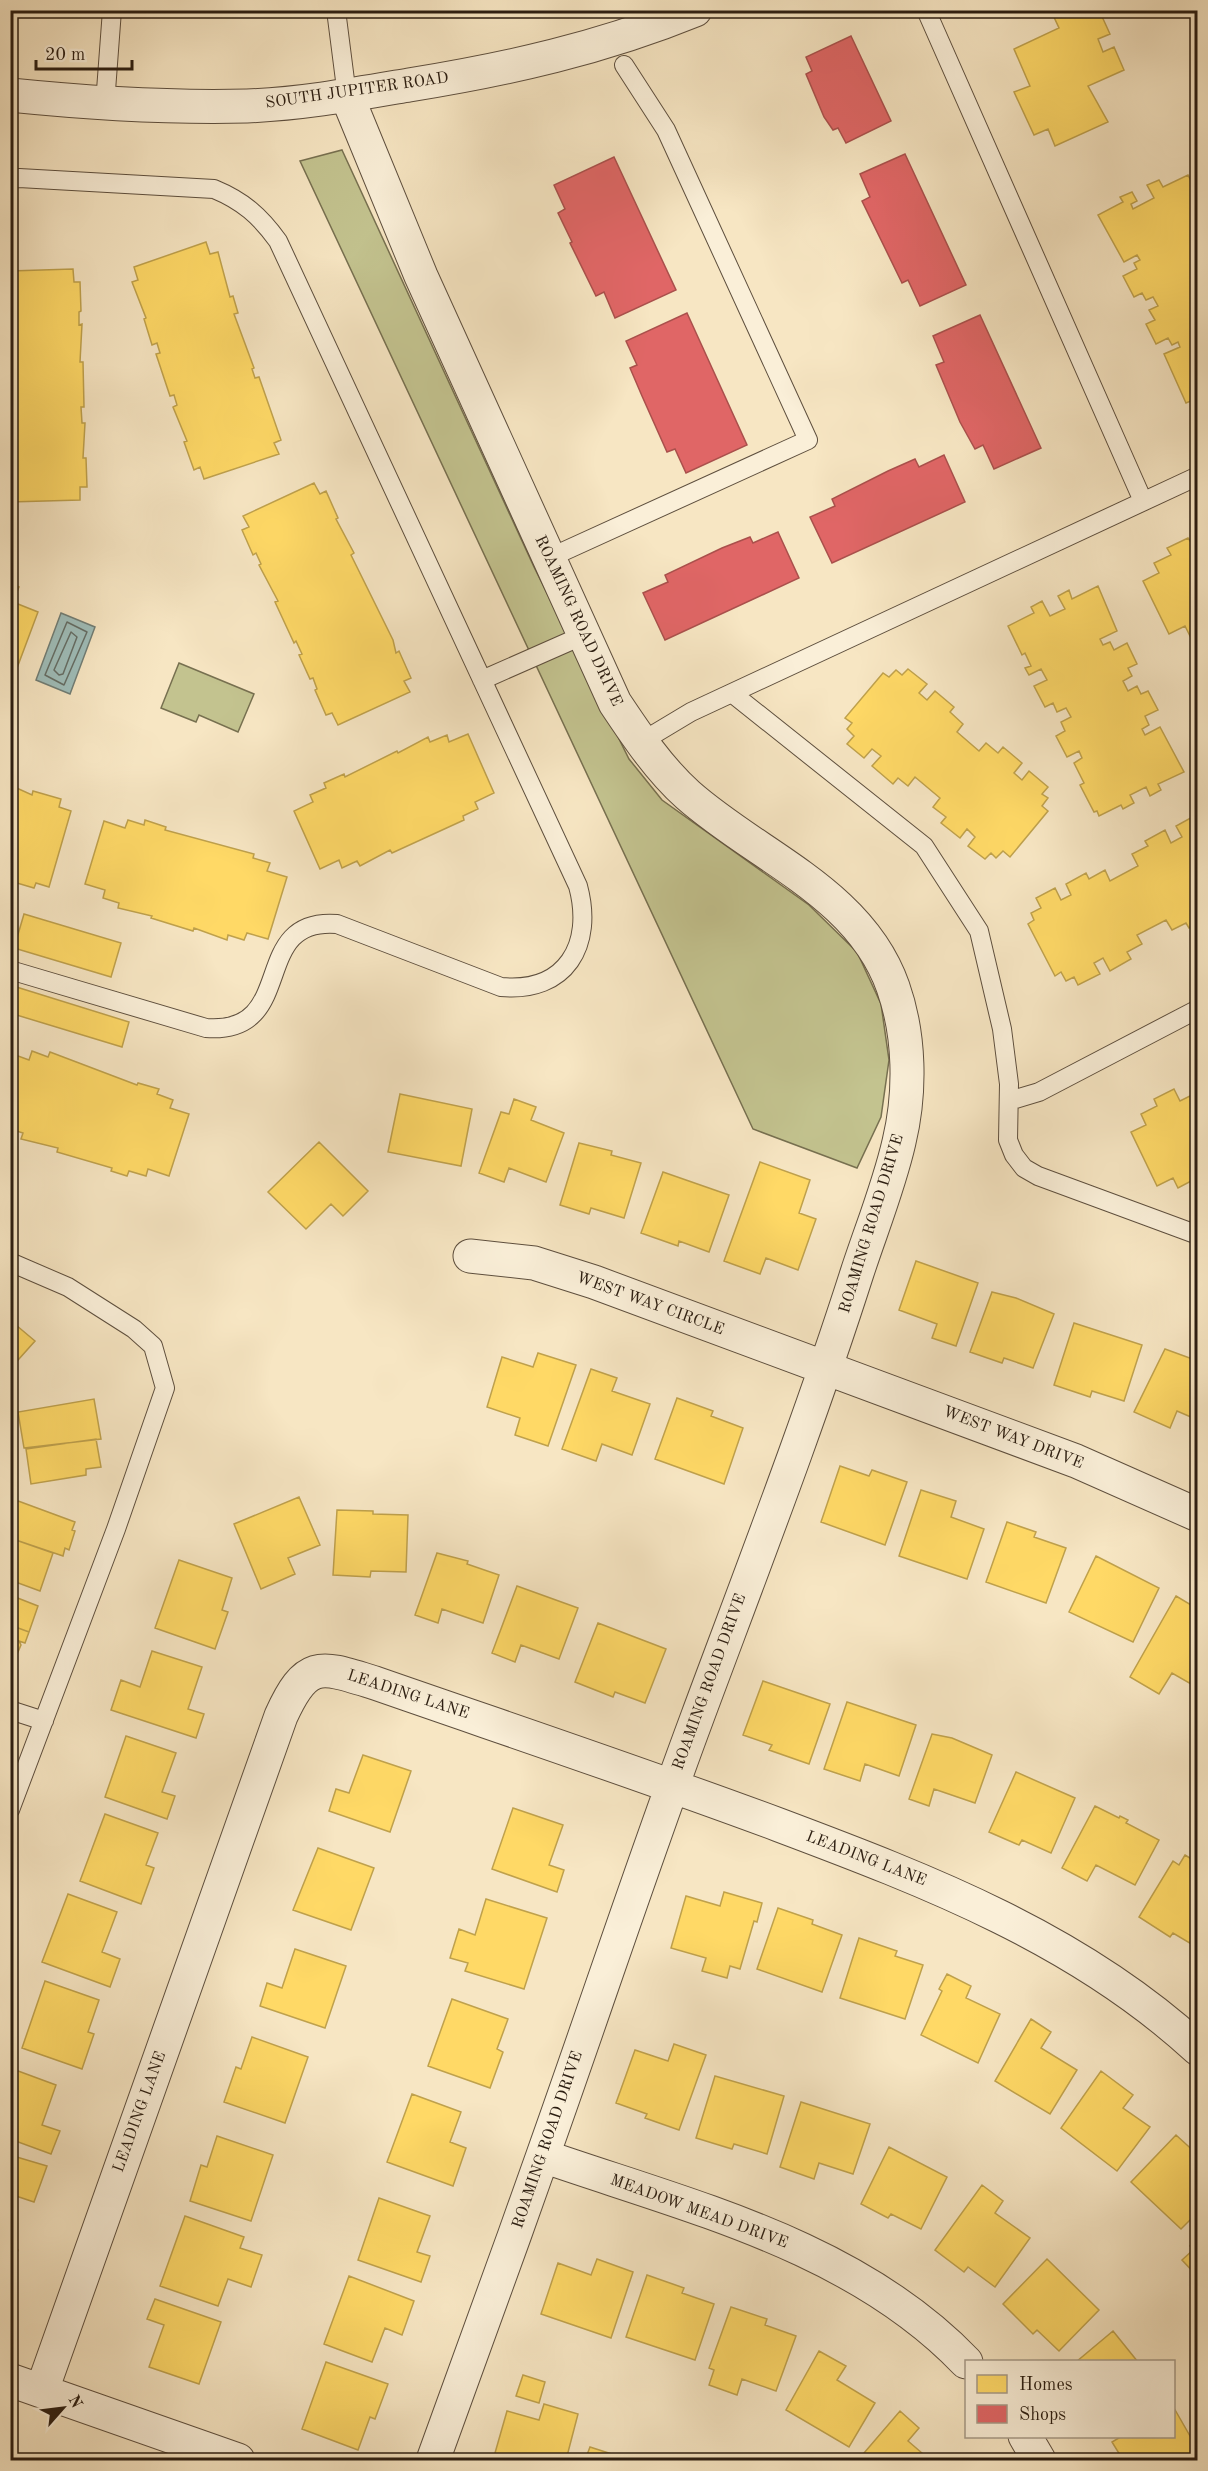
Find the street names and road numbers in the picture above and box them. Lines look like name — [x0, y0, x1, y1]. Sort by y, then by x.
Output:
street label: SOUTH JUPITER ROAD — [264, 70, 450, 112]
street label: ROAMING ROAD DRIVE — [531, 533, 625, 709]
street label: ROAMING ROAD DRIVE — [837, 1133, 907, 1315]
street label: WEST WAY CIRCLE — [574, 1270, 726, 1338]
street label: WEST WAY DRIVE — [941, 1404, 1085, 1472]
street label: ROAMING ROAD DRIVE — [671, 1592, 749, 1772]
street label: LEADING LANE — [345, 1668, 471, 1722]
street label: LEADING LANE — [804, 1829, 928, 1889]
street label: LEADING LANE — [111, 2049, 169, 2175]
street label: ROAMING ROAD DRIVE — [510, 2049, 586, 2231]
street label: MEADOW MEAD DRIVE — [608, 2172, 790, 2252]

